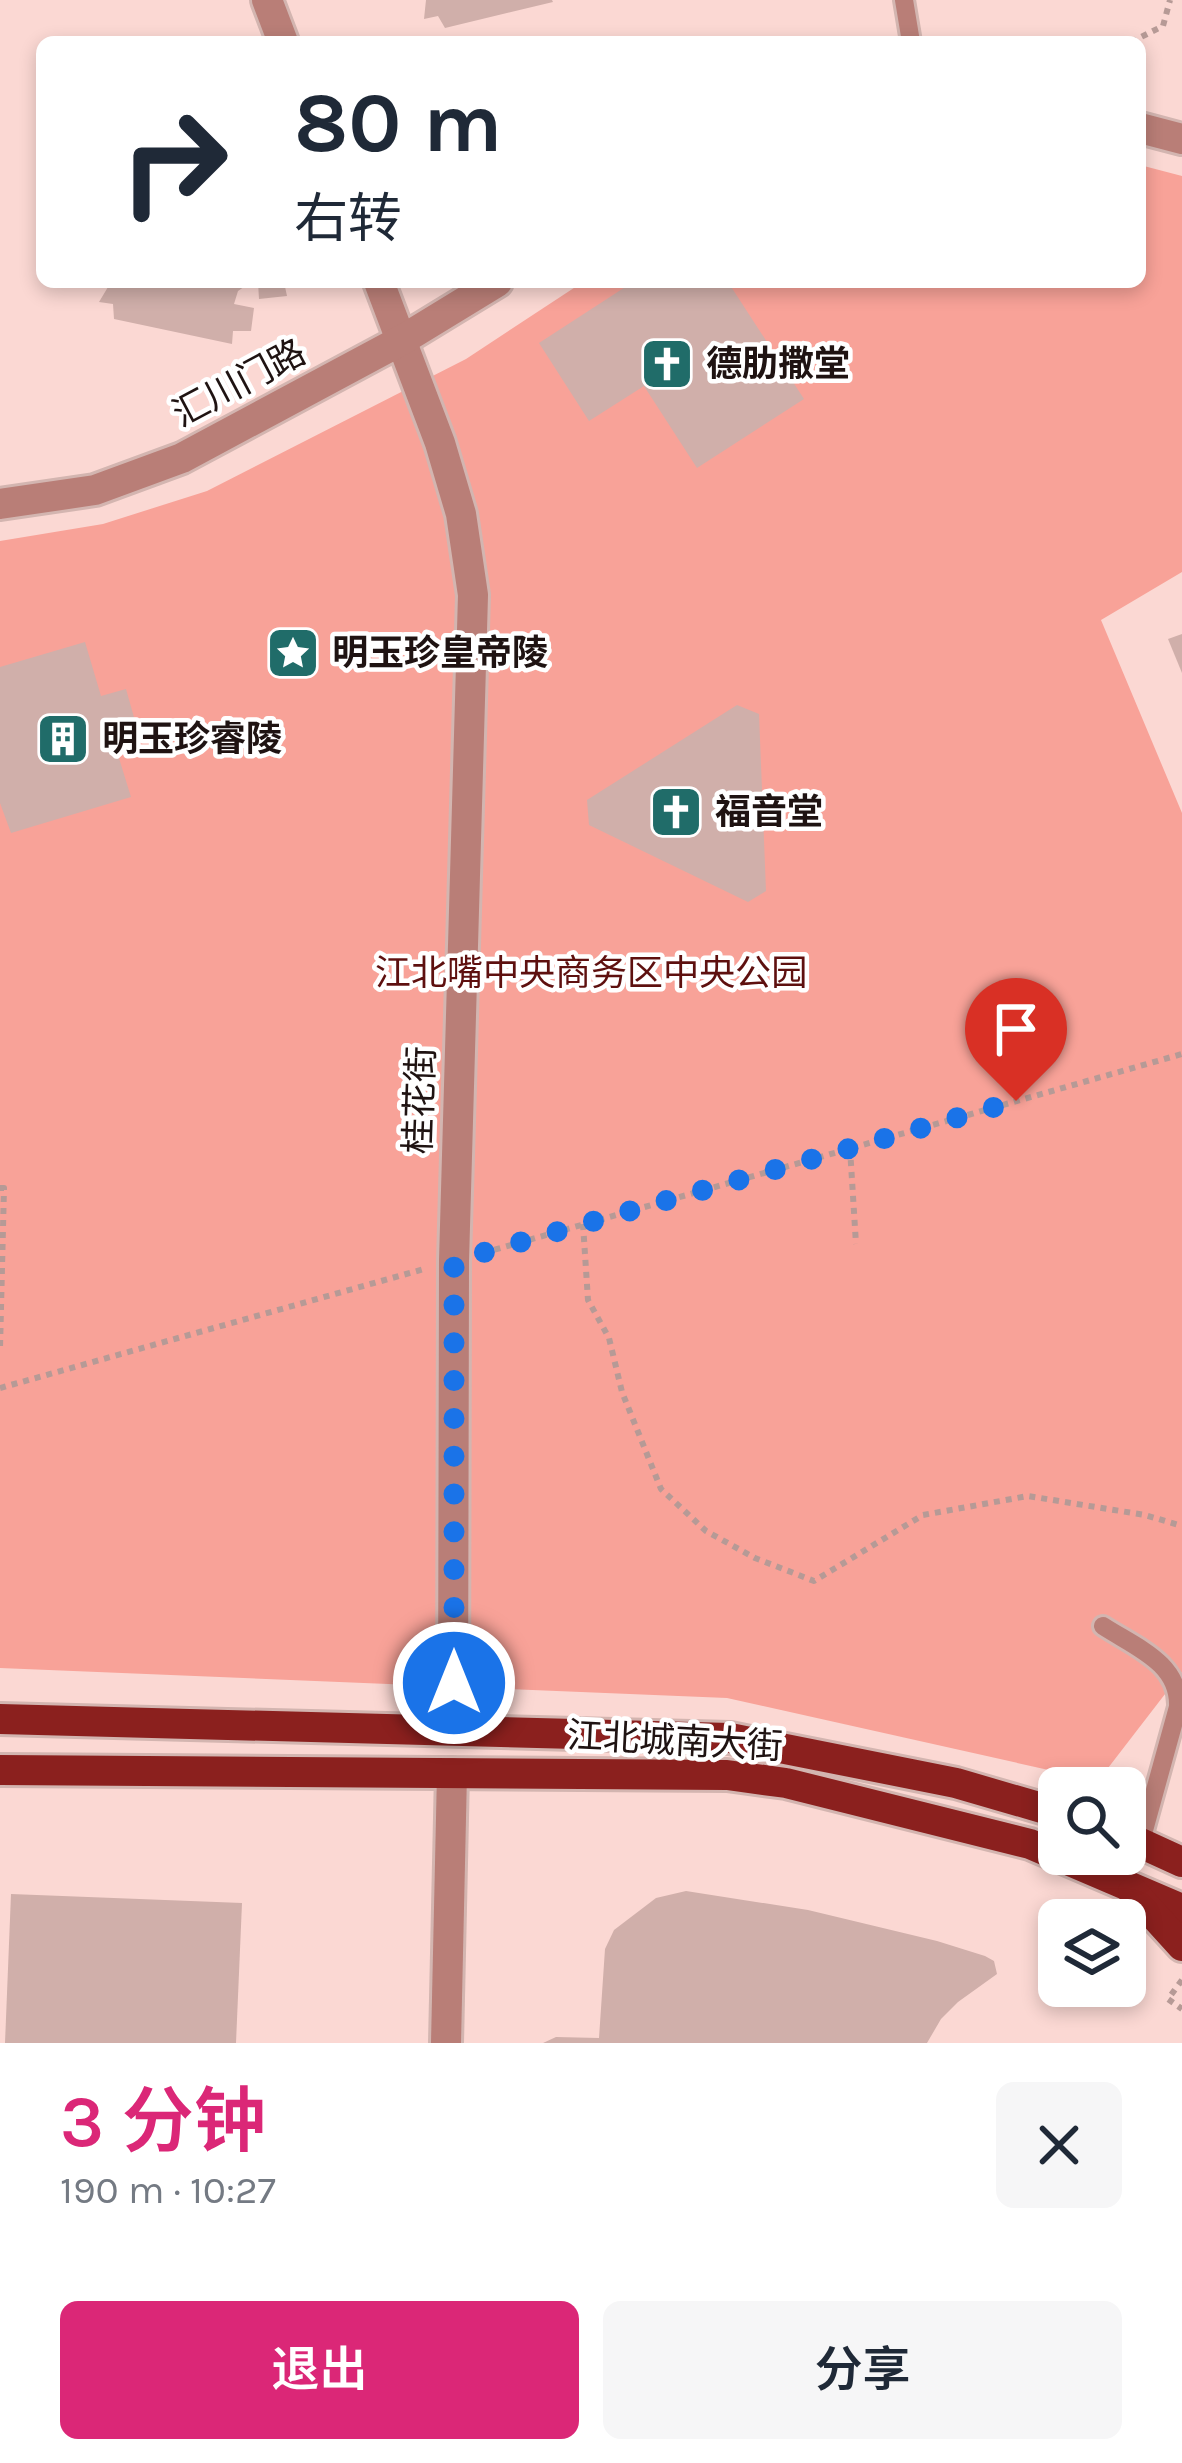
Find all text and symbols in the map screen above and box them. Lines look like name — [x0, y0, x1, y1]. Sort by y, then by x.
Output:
text: 80 m — [294, 74, 502, 172]
icon: right — [96, 84, 252, 240]
text: 右转 — [294, 187, 402, 251]
street label: 汇川门路 — [166, 331, 312, 435]
church icon: 德肋撒堂 — [639, 336, 695, 392]
place label: 德肋撒堂 — [706, 343, 850, 385]
place icon: 明玉珍皇帝陵 — [265, 625, 321, 681]
place label: 明玉珍皇帝陵 — [332, 632, 548, 674]
building icon: 明玉珍睿陵 — [35, 711, 91, 767]
place label: 明玉珍睿陵 — [102, 718, 282, 760]
church icon: 福音堂 — [648, 784, 704, 840]
place label: 福音堂 — [715, 791, 823, 833]
park label: 江北嘴中央商务区中央公园 — [375, 952, 807, 994]
pin — [965, 978, 1067, 1101]
icon: arrive — [983, 996, 1049, 1062]
street label: 桂花街 — [397, 1045, 443, 1155]
position arrow — [391, 1620, 517, 1746]
street label: 江北城南大街 — [566, 1714, 784, 1768]
map controls — [1038, 1767, 1146, 2007]
button: search — [1038, 1767, 1146, 1875]
button: layers — [1038, 1899, 1146, 2007]
text: 3 分钟 — [60, 2080, 266, 2164]
button: close — [996, 2082, 1122, 2208]
text: 190 m · 10:27 — [60, 2167, 276, 2213]
button: 退出 — [60, 2301, 579, 2439]
button: 分享 — [603, 2301, 1122, 2439]

